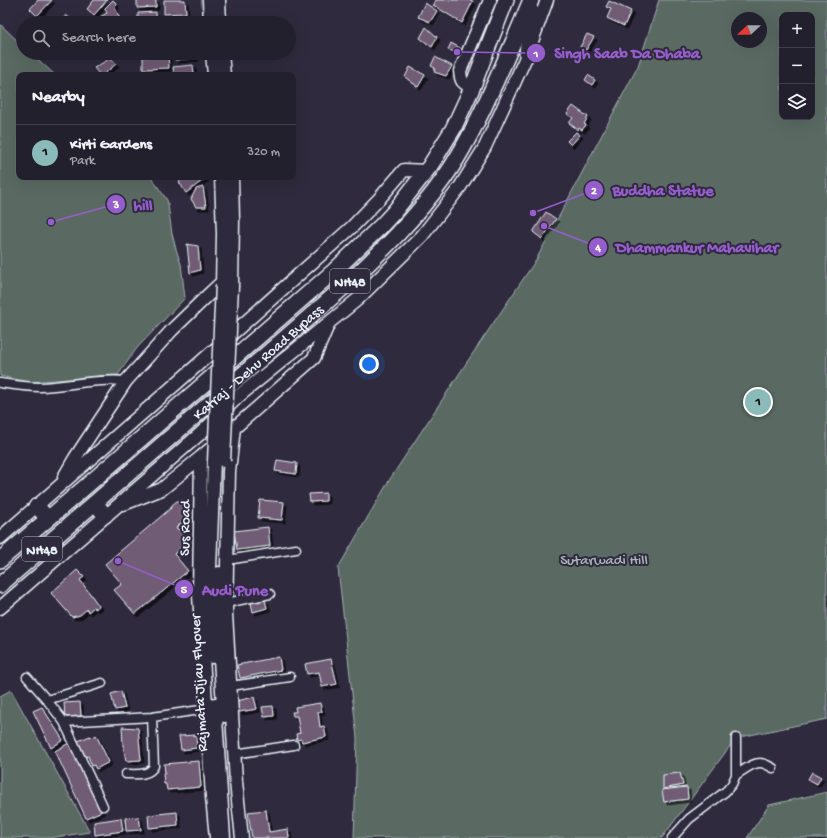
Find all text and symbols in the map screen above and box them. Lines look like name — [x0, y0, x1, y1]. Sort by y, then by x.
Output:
north arrow — [731, 12, 767, 48]
map controls — [779, 12, 815, 120]
button: + — [779, 12, 815, 48]
search box — [16, 16, 296, 60]
icon: search — [30, 27, 52, 49]
text: Search here — [62, 29, 136, 47]
callout: Singh Saab Da Dhaba — [526, 39, 708, 67]
text: Singh Saab Da Dhaba — [554, 46, 701, 65]
text: 1 — [533, 48, 539, 62]
button: − — [779, 48, 815, 84]
button: layers — [779, 84, 815, 120]
text: Nearby — [32, 88, 85, 108]
text: Kirti Gardens — [70, 136, 152, 154]
text: 1 — [42, 145, 48, 160]
text: 320 m — [247, 145, 280, 160]
text: Park — [70, 154, 95, 169]
callout: Buddha Statue — [584, 176, 721, 204]
text: Buddha Statue — [612, 183, 714, 202]
text: 2 — [591, 185, 597, 199]
callout: hill — [106, 190, 161, 218]
text: hill — [133, 198, 153, 217]
text: 3 — [112, 199, 119, 213]
callout: Dhammankur Mahavihar — [588, 233, 787, 261]
text: Dhammankur Mahavihar — [614, 240, 781, 259]
text: 4 — [594, 242, 601, 256]
road number: NH48 — [330, 269, 370, 293]
street label: Katraj - Dehu Road Bypass — [190, 301, 328, 425]
your location — [359, 354, 379, 374]
pin: 1 — [745, 387, 771, 417]
street label: Sus Road — [177, 499, 196, 556]
road number: NH48 — [22, 537, 62, 561]
park label: Sutarwadi Hill — [560, 552, 648, 570]
callout: Audi Pune — [174, 575, 276, 603]
text: Audi Pune — [201, 583, 269, 602]
text: 5 — [181, 584, 188, 598]
street label: Rajmata Jijau Flyover — [187, 612, 213, 752]

